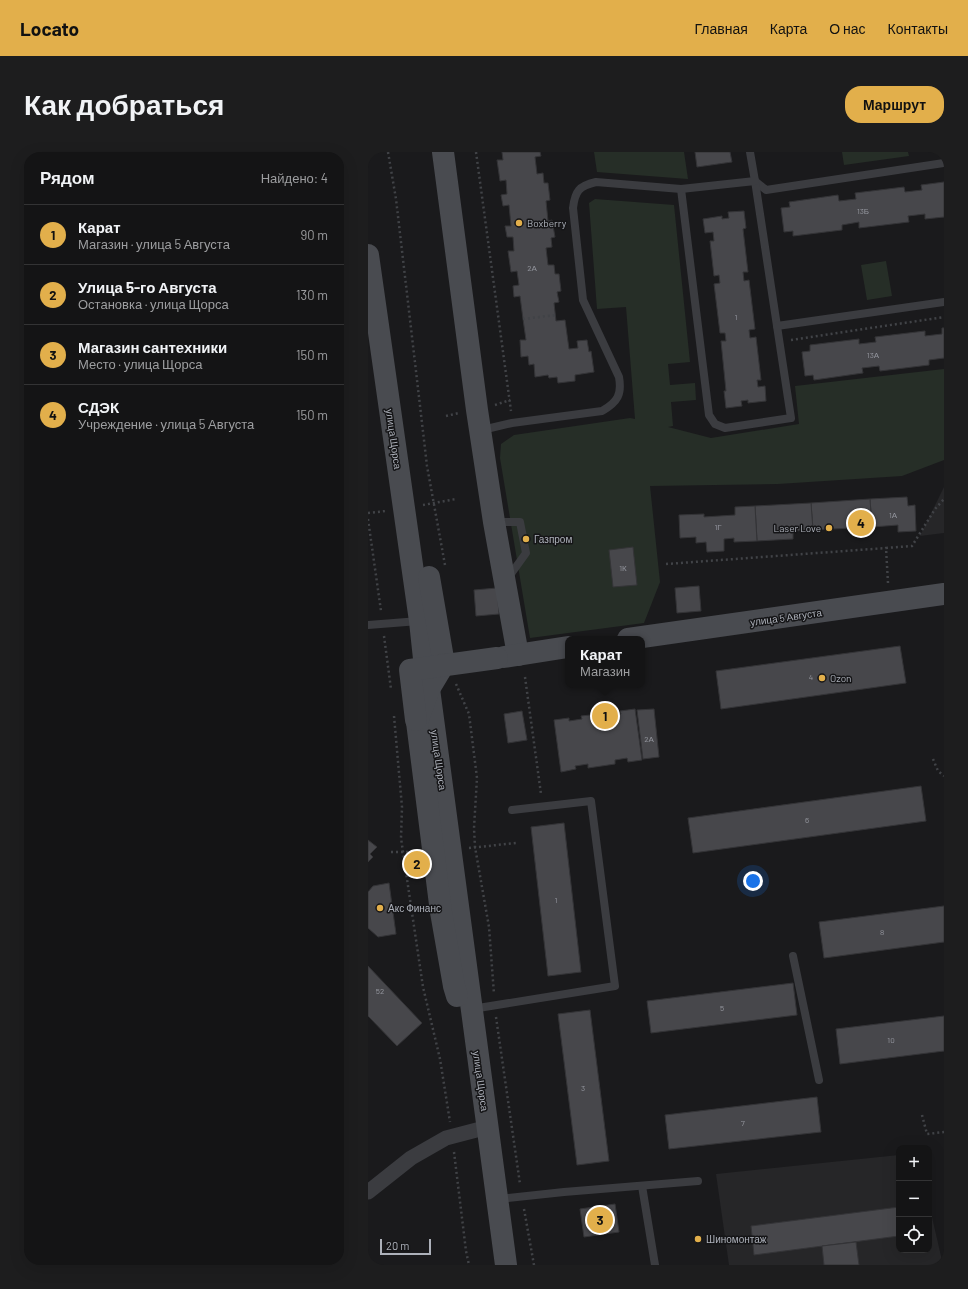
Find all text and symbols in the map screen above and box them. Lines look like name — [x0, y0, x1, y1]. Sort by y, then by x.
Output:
text: Locato — [20, 17, 79, 40]
text: Главная — [695, 20, 748, 37]
text: Карта — [770, 20, 807, 37]
text: О нас — [829, 20, 866, 37]
text: Контакты — [888, 20, 948, 37]
button: Маршрут — [845, 86, 944, 123]
text: Как добраться — [24, 87, 224, 121]
text: Рядом — [40, 167, 95, 187]
text: Найдено: 4 — [261, 170, 328, 186]
house number: 13Б — [857, 206, 869, 216]
place label: Boxberry — [527, 217, 567, 229]
text: Карат — [78, 218, 121, 236]
marker: Boxberry — [514, 218, 524, 228]
text: 1 — [51, 227, 55, 243]
text: 90 m — [301, 227, 328, 243]
text: Магазин · улица 5 Августа — [78, 236, 230, 252]
house number: 2А — [527, 263, 537, 273]
text: Улица 5-го Августа — [78, 278, 217, 296]
text: 2 — [49, 287, 57, 303]
text: 130 m — [296, 287, 328, 303]
text: Остановка · улица Щорса — [78, 296, 229, 312]
house number: 1 — [735, 312, 738, 322]
text: Магазин сантехники — [78, 338, 227, 356]
text: 3 — [49, 347, 57, 363]
text: 150 m — [296, 347, 328, 363]
house number: 13А — [867, 350, 880, 360]
text: Место · улица Щорса — [78, 356, 202, 372]
text: СДЭК — [78, 398, 119, 416]
text: 4 — [49, 407, 57, 423]
text: 150 m — [296, 407, 328, 423]
street label: улица Щорса — [384, 408, 404, 470]
text: Учреждение · улица 5 Августа — [78, 416, 254, 432]
pin: 4 — [848, 508, 874, 538]
house number: 1А — [889, 510, 898, 520]
house number: 1Г — [714, 522, 722, 532]
place label: Laser Love — [774, 522, 821, 534]
marker: Laser Love — [824, 523, 834, 533]
place label: Газпром — [534, 533, 572, 545]
marker: Газпром — [521, 534, 531, 544]
house number: 1К — [619, 563, 627, 573]
street label: улица 5 Августа — [749, 606, 823, 628]
popup — [565, 636, 645, 688]
text: Карат — [580, 645, 622, 663]
text: Магазин — [580, 663, 630, 679]
house number: 4 — [809, 672, 813, 682]
place label: Ozon — [830, 672, 852, 684]
marker: Ozon — [817, 673, 827, 683]
pin: 1 — [592, 701, 618, 731]
street label: улица Щорса — [429, 729, 449, 791]
house number: 2А — [644, 734, 654, 744]
house number: 6 — [805, 815, 809, 825]
pin: 2 — [404, 849, 430, 879]
your location — [743, 871, 763, 891]
house number: 1 — [555, 895, 558, 905]
place label: Акс Финанс — [388, 902, 441, 914]
marker: Акс Финанс — [375, 903, 385, 913]
house number: 8 — [880, 927, 884, 937]
house number: 52 — [376, 986, 384, 996]
house number: 5 — [720, 1003, 724, 1013]
house number: 10 — [887, 1035, 895, 1045]
street label: улица Щорса — [471, 1050, 491, 1112]
house number: 3 — [581, 1083, 585, 1093]
house number: 7 — [741, 1118, 745, 1128]
map controls — [896, 1145, 932, 1253]
button: + — [896, 1145, 932, 1181]
button: − — [896, 1181, 932, 1217]
pin: 3 — [587, 1205, 613, 1235]
button: locate — [896, 1217, 932, 1253]
place label: Шиномонтаж — [706, 1233, 767, 1245]
marker: Шиномонтаж — [693, 1234, 703, 1244]
scale bar — [380, 1237, 431, 1256]
text: 20 m — [386, 1239, 409, 1252]

